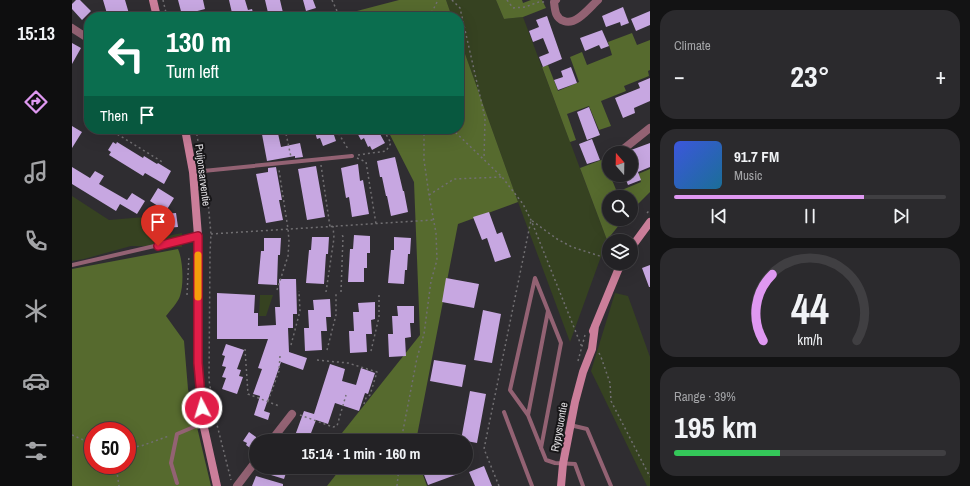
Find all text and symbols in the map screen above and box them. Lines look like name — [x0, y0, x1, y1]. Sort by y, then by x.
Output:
text: 15:13 — [17, 21, 55, 46]
text: 130 m — [166, 23, 231, 61]
icon: left — [100, 28, 152, 80]
text: Climate — [674, 37, 711, 54]
text: 23° — [790, 56, 830, 96]
text: Turn left — [166, 59, 219, 84]
text: − — [674, 61, 685, 91]
text: + — [935, 61, 946, 91]
icon: directions — [22, 88, 50, 116]
icon: arrive — [136, 104, 158, 126]
text: Then — [100, 105, 128, 126]
street label: Puijonsarventie — [192, 143, 214, 207]
north arrow — [602, 146, 638, 182]
map controls — [602, 146, 638, 270]
text: 91.7 FM — [734, 146, 779, 167]
icon: music — [22, 158, 50, 186]
text: Music — [734, 167, 762, 184]
button: search — [602, 190, 638, 226]
pin — [141, 205, 175, 246]
icon: previous — [708, 205, 730, 227]
icon: pause — [799, 205, 821, 227]
icon: next — [890, 205, 912, 227]
icon: arrive — [147, 211, 169, 233]
icon: phone — [22, 227, 50, 255]
button: layers — [602, 234, 638, 270]
text: 44 — [791, 280, 829, 336]
icon: climate — [22, 297, 50, 325]
text: km/h — [797, 329, 823, 348]
icon: car — [22, 367, 50, 395]
position arrow — [181, 387, 223, 429]
text: Range · 39% — [674, 388, 736, 405]
street label: Rypysuontie — [547, 401, 571, 453]
text: 195 km — [674, 407, 757, 447]
speed limit sign: 50 — [84, 422, 136, 474]
icon: filters — [22, 437, 50, 465]
text: 15:14 · 1 min · 160 m — [302, 443, 420, 464]

